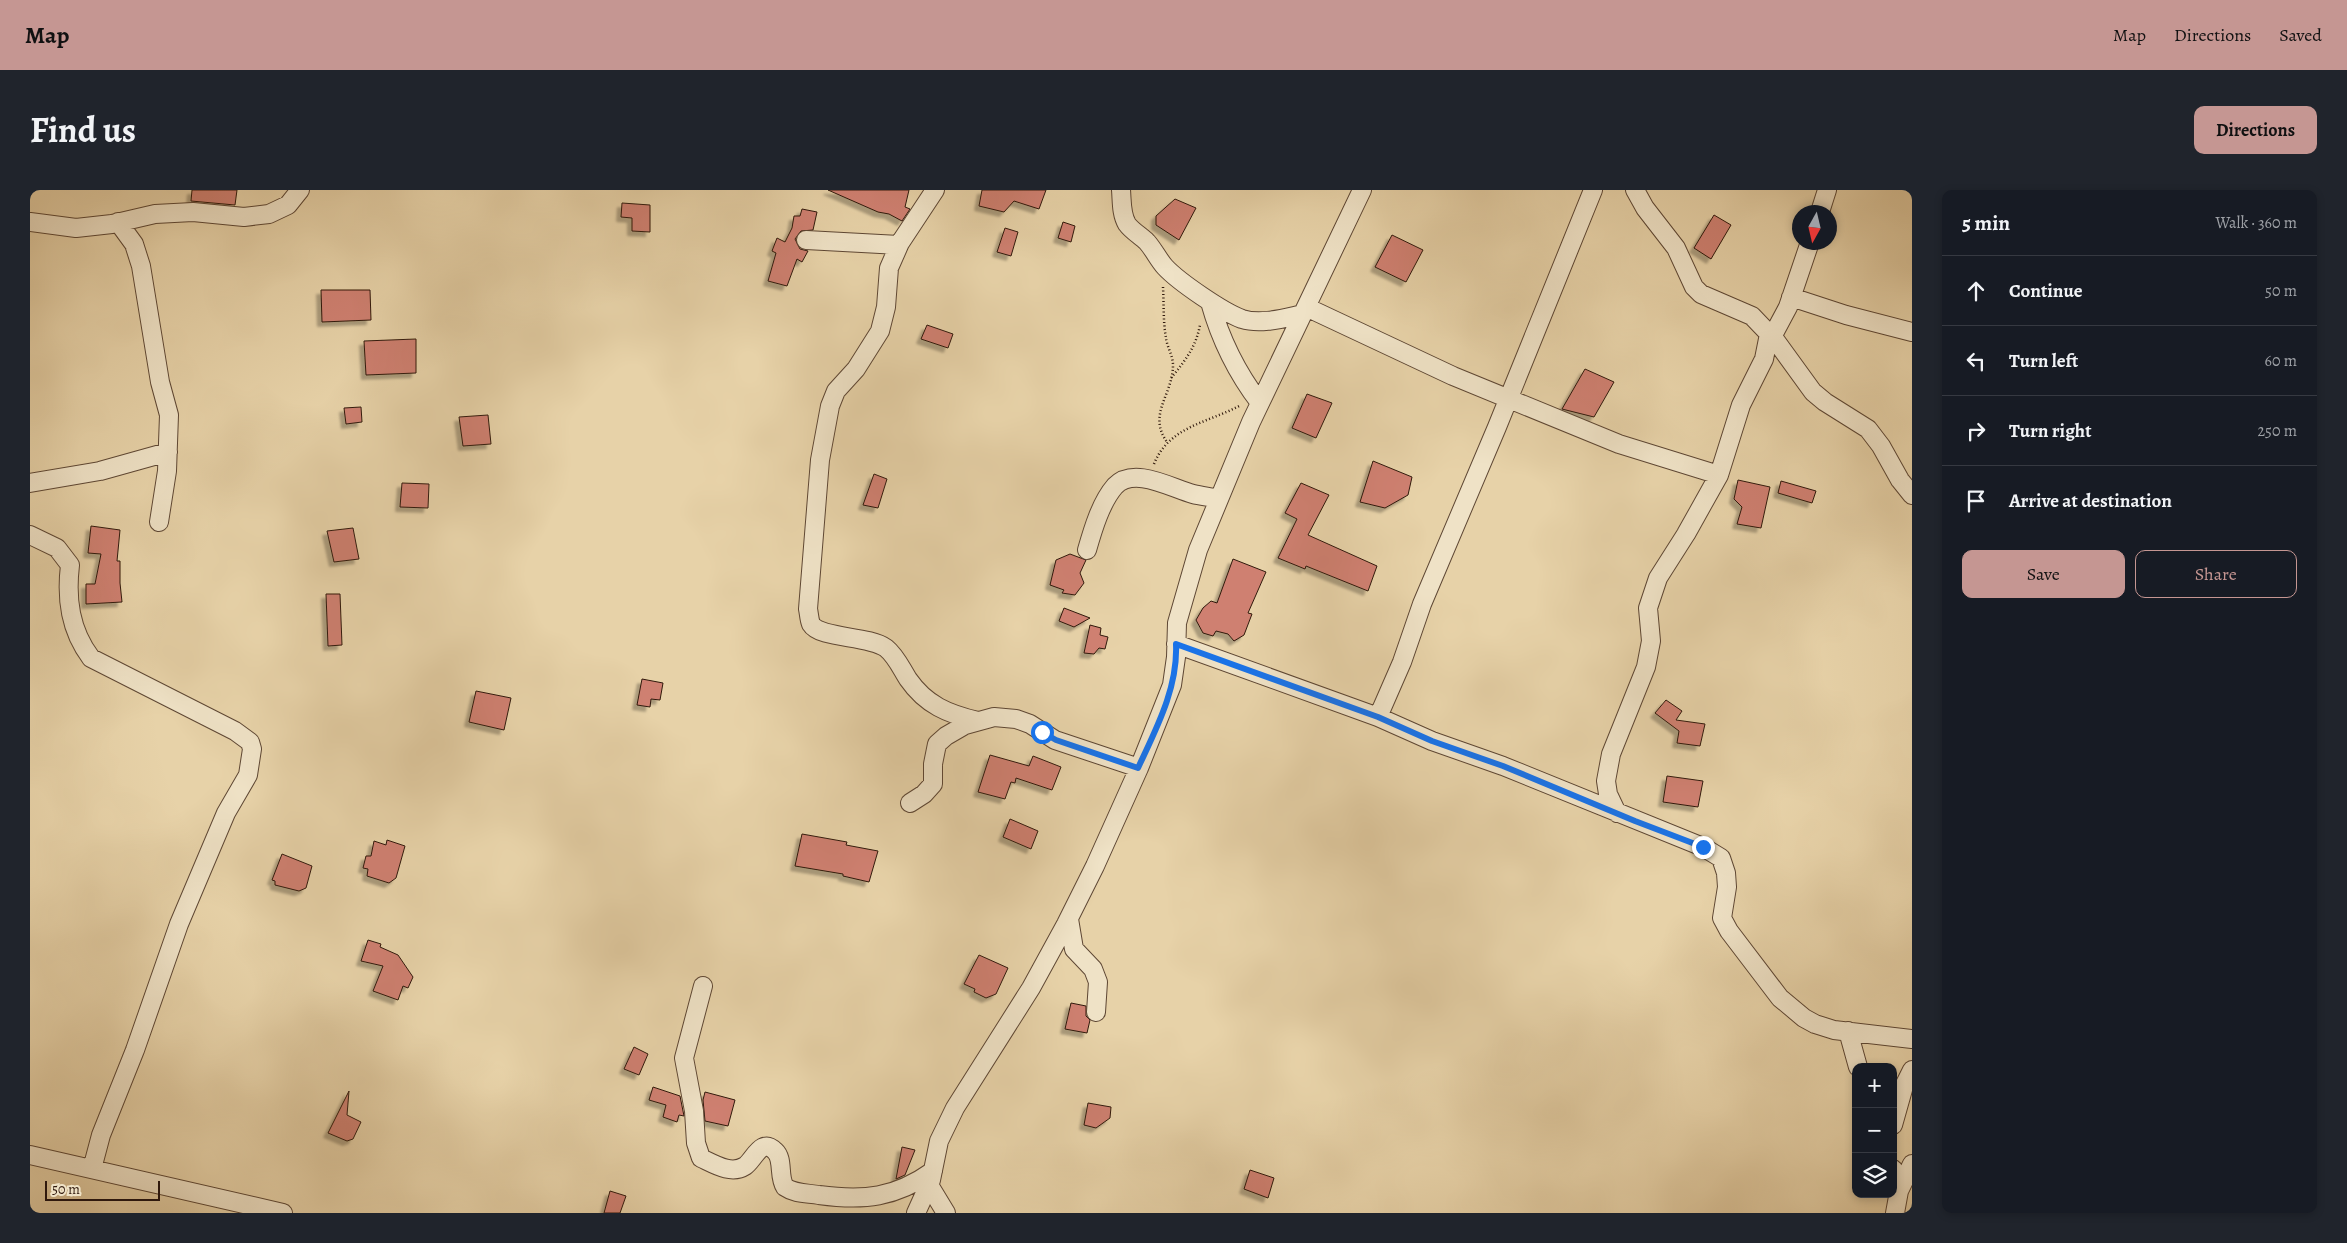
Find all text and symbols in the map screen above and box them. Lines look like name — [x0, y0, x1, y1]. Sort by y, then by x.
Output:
text: Map — [25, 19, 69, 51]
text: Map — [2113, 23, 2146, 47]
text: Directions — [2174, 23, 2251, 47]
text: Saved — [2279, 23, 2322, 47]
text: Find us — [30, 106, 136, 154]
button: Directions — [2194, 106, 2317, 154]
north arrow — [1792, 205, 1837, 250]
text: 5 min — [1962, 209, 2010, 237]
text: Walk · 360 m — [2215, 212, 2297, 234]
icon: ahead — [1962, 277, 1990, 305]
text: Continue — [2009, 278, 2083, 304]
text: 50 m — [2265, 280, 2297, 302]
icon: left — [1962, 347, 1990, 375]
text: Turn left — [2009, 348, 2078, 374]
text: 60 m — [2265, 350, 2297, 372]
icon: right — [1962, 417, 1990, 445]
text: Turn right — [2009, 418, 2091, 444]
text: 250 m — [2258, 420, 2297, 442]
icon: arrive — [1962, 487, 1990, 515]
text: Arrive at destination — [2009, 488, 2172, 514]
button: Save — [1962, 550, 2125, 598]
button: Share — [2135, 550, 2297, 598]
route start — [1031, 721, 1054, 744]
route end — [1692, 836, 1715, 859]
map controls — [1852, 1063, 1897, 1198]
button: + — [1852, 1063, 1897, 1108]
button: − — [1852, 1108, 1897, 1153]
button: layers — [1852, 1153, 1897, 1198]
scale bar — [45, 1178, 160, 1201]
text: 50 m — [52, 1180, 80, 1199]

